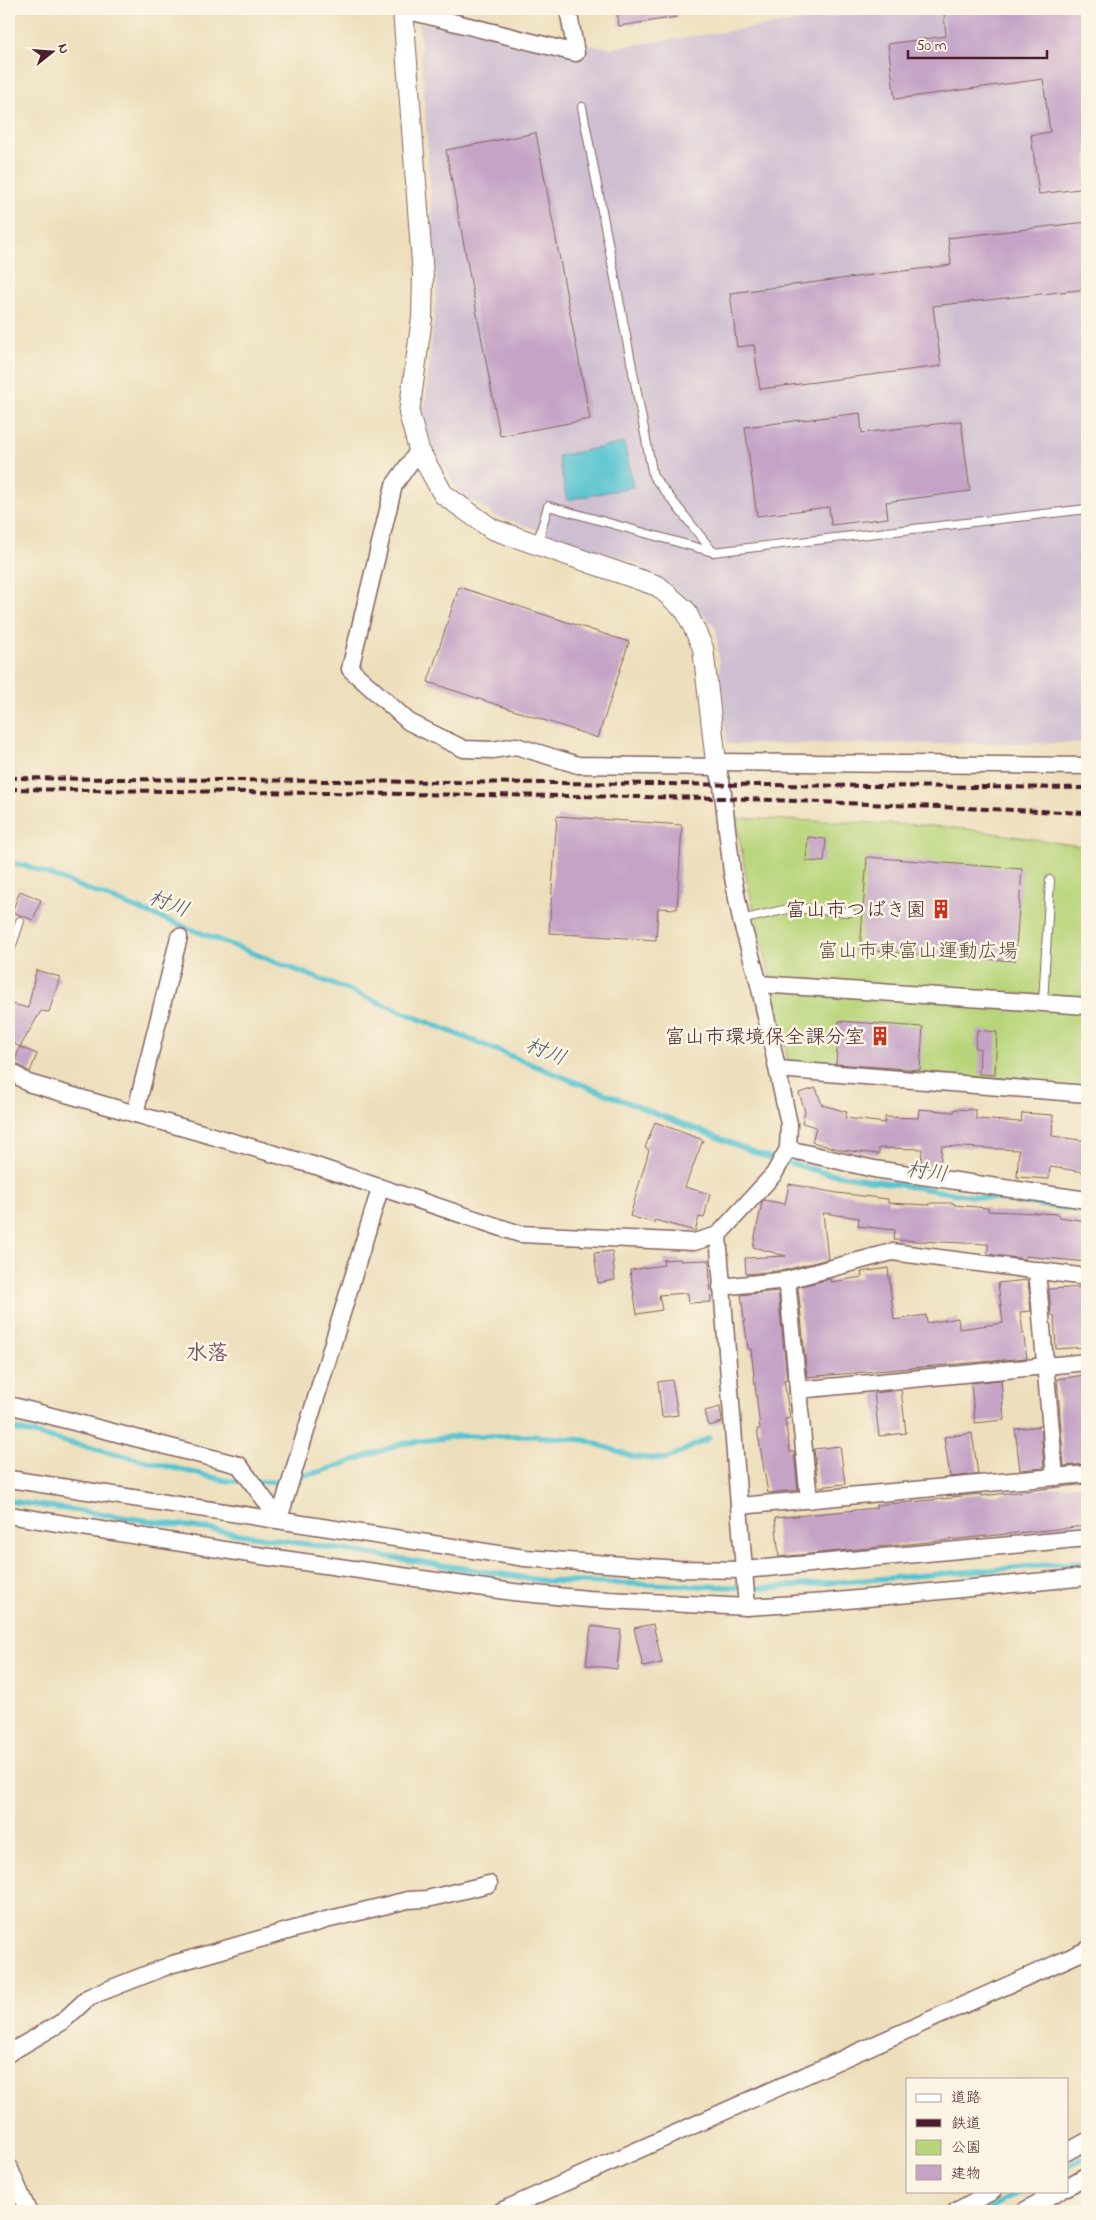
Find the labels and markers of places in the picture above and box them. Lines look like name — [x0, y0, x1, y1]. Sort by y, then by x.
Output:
place label: 富山市つばき園 — [786, 897, 926, 926]
building icon: 富山市つばき園 — [930, 898, 952, 920]
place label: 富山市環境保全課分室 — [665, 1024, 865, 1053]
building icon: 富山市環境保全課分室 — [869, 1025, 891, 1047]

